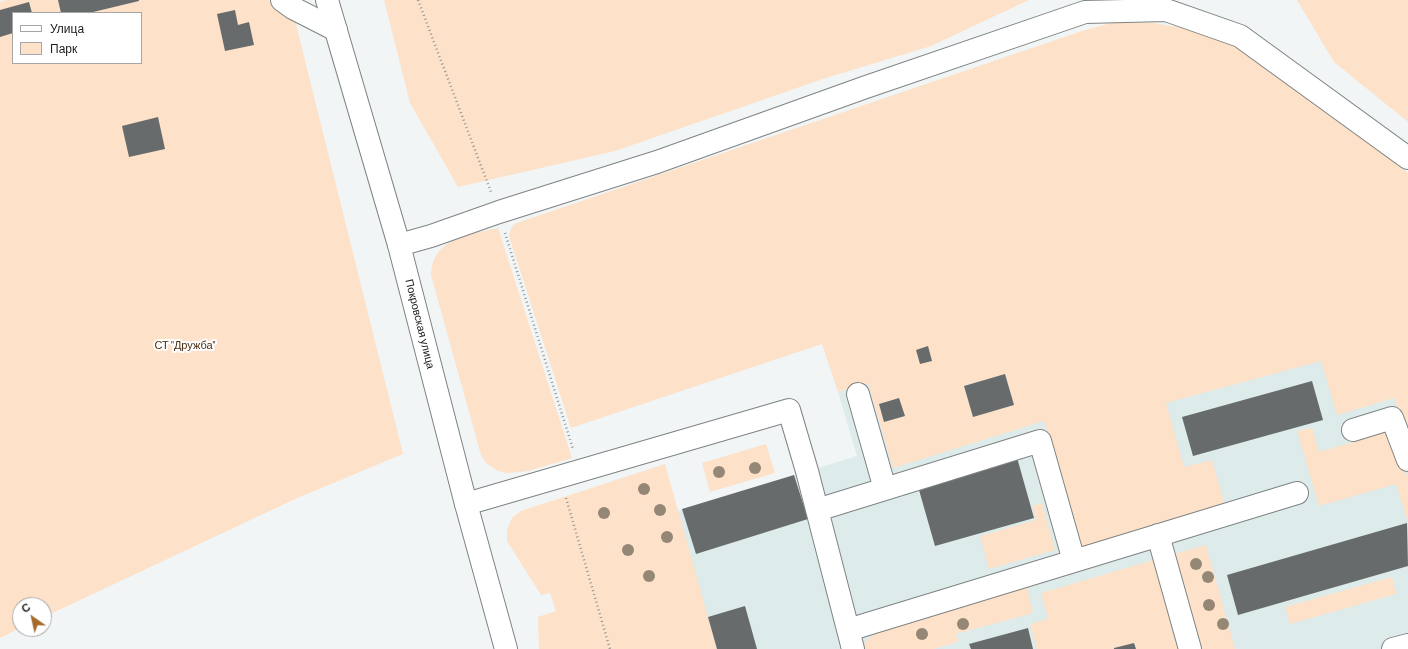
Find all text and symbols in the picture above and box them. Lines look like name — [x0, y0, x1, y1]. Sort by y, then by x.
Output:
legend — [12, 12, 142, 64]
text: Улица — [50, 21, 84, 35]
text: Парк — [50, 41, 77, 55]
street label: Покровская улица — [402, 278, 438, 370]
park label: СТ "Дружба" — [155, 338, 215, 352]
north arrow — [12, 597, 52, 637]
text: С — [19, 600, 32, 615]

